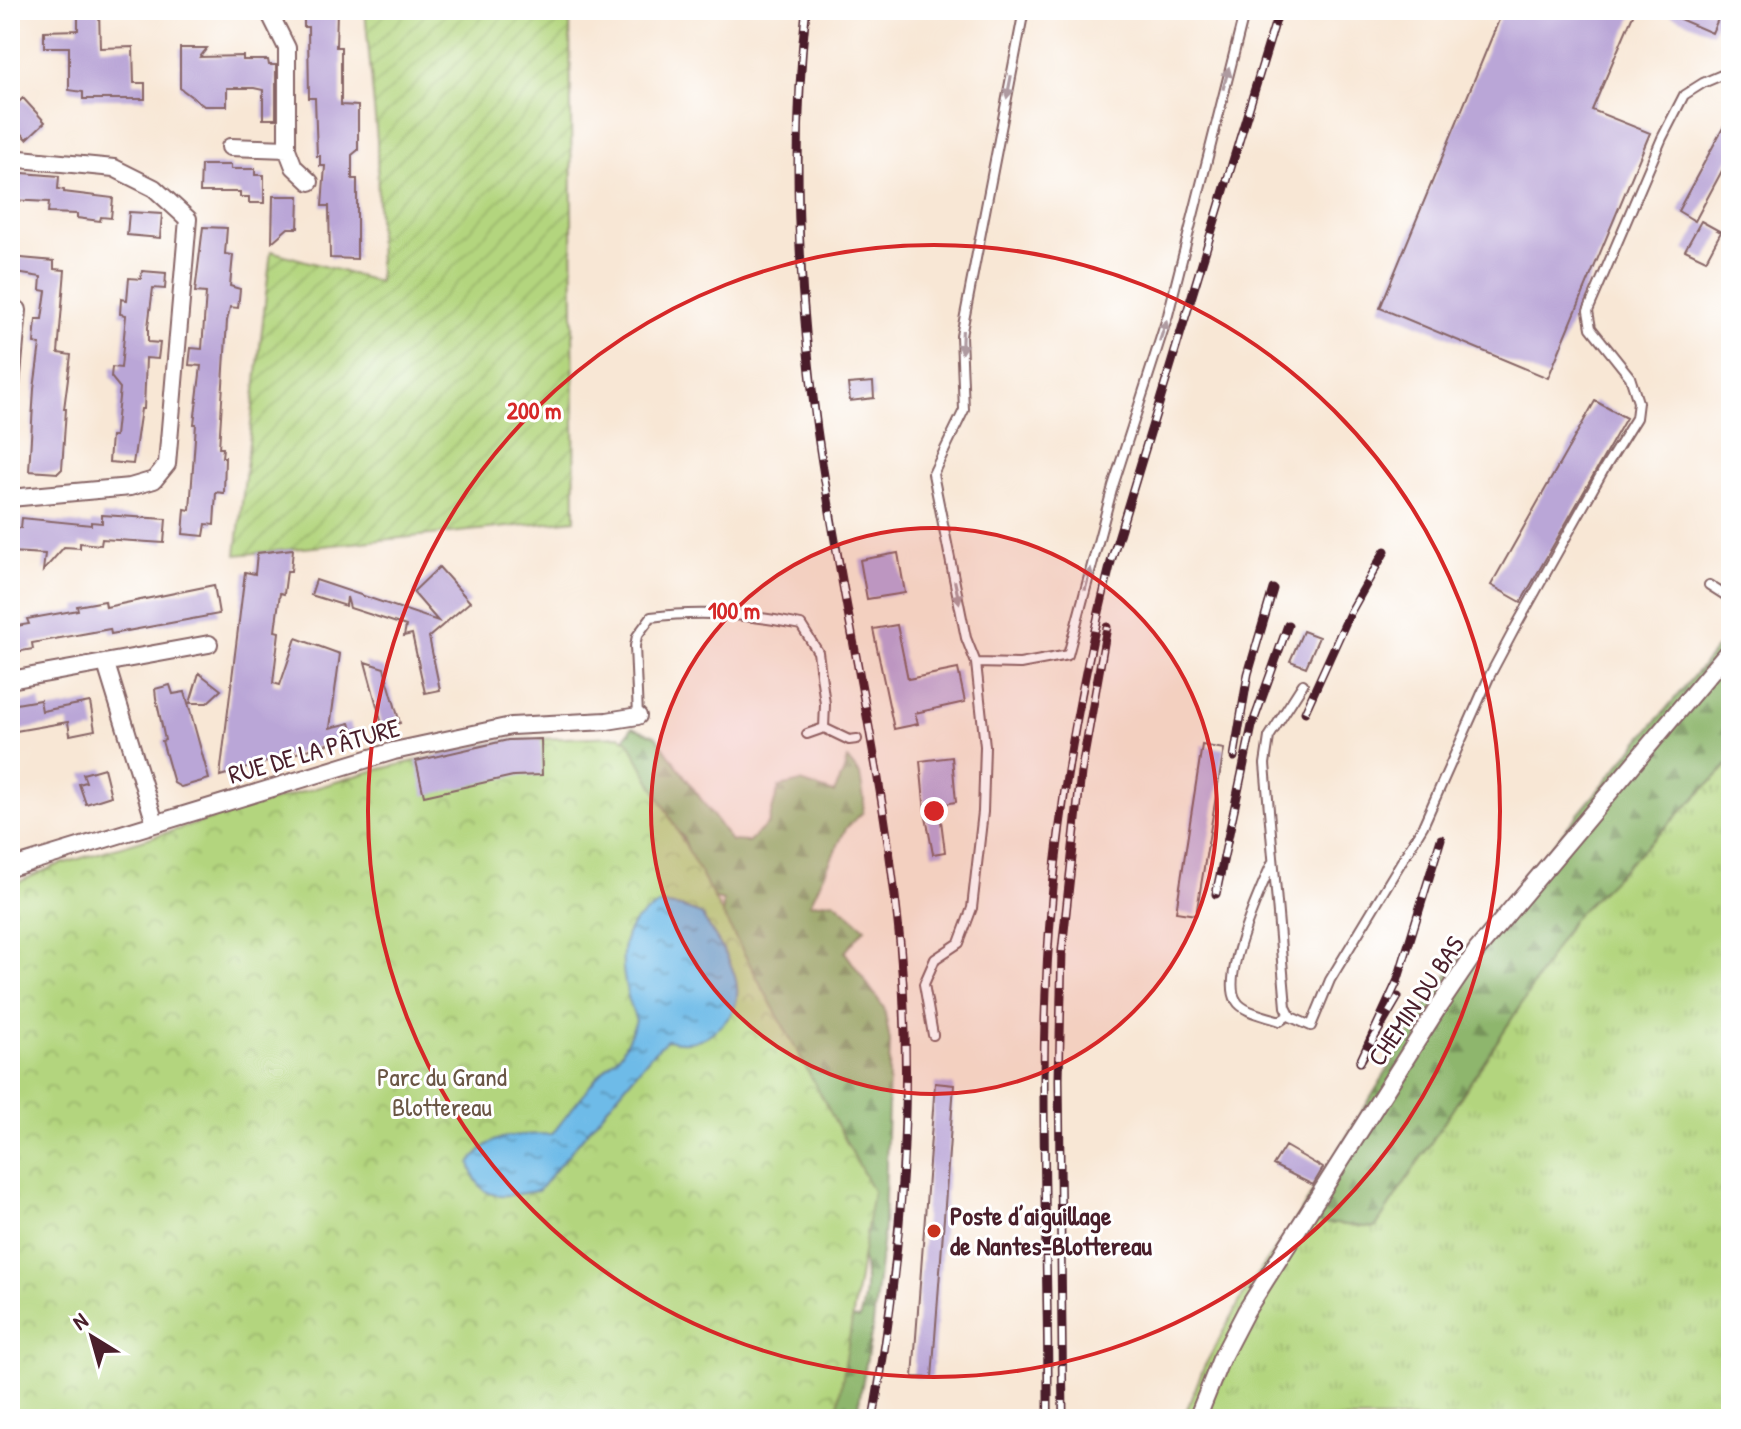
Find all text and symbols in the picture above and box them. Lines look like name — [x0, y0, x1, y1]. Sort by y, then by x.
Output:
one-way arrow — [1221, 66, 1233, 91]
one-way arrow — [1003, 74, 1015, 99]
one-way arrow — [1158, 318, 1170, 342]
one-way arrow — [956, 330, 968, 355]
text: 200 m — [507, 394, 561, 426]
one-way arrow — [1083, 567, 1095, 592]
one-way arrow — [951, 580, 964, 605]
text: 100 m — [708, 594, 760, 626]
street label: RUE DE LA PÂTURE — [224, 709, 404, 792]
centre of rings — [920, 797, 948, 825]
street label: CHEMIN DU BAS — [1359, 929, 1472, 1073]
park label: Parc du Grand Blottereau — [377, 1059, 507, 1124]
place label: Poste d’aiguillage de Nantes-Blottereau — [950, 1198, 1152, 1263]
marker: Poste d’aiguillage de Nantes-Blottereau — [925, 1222, 943, 1240]
north arrow — [52, 1297, 132, 1377]
text: N — [66, 1305, 94, 1337]

